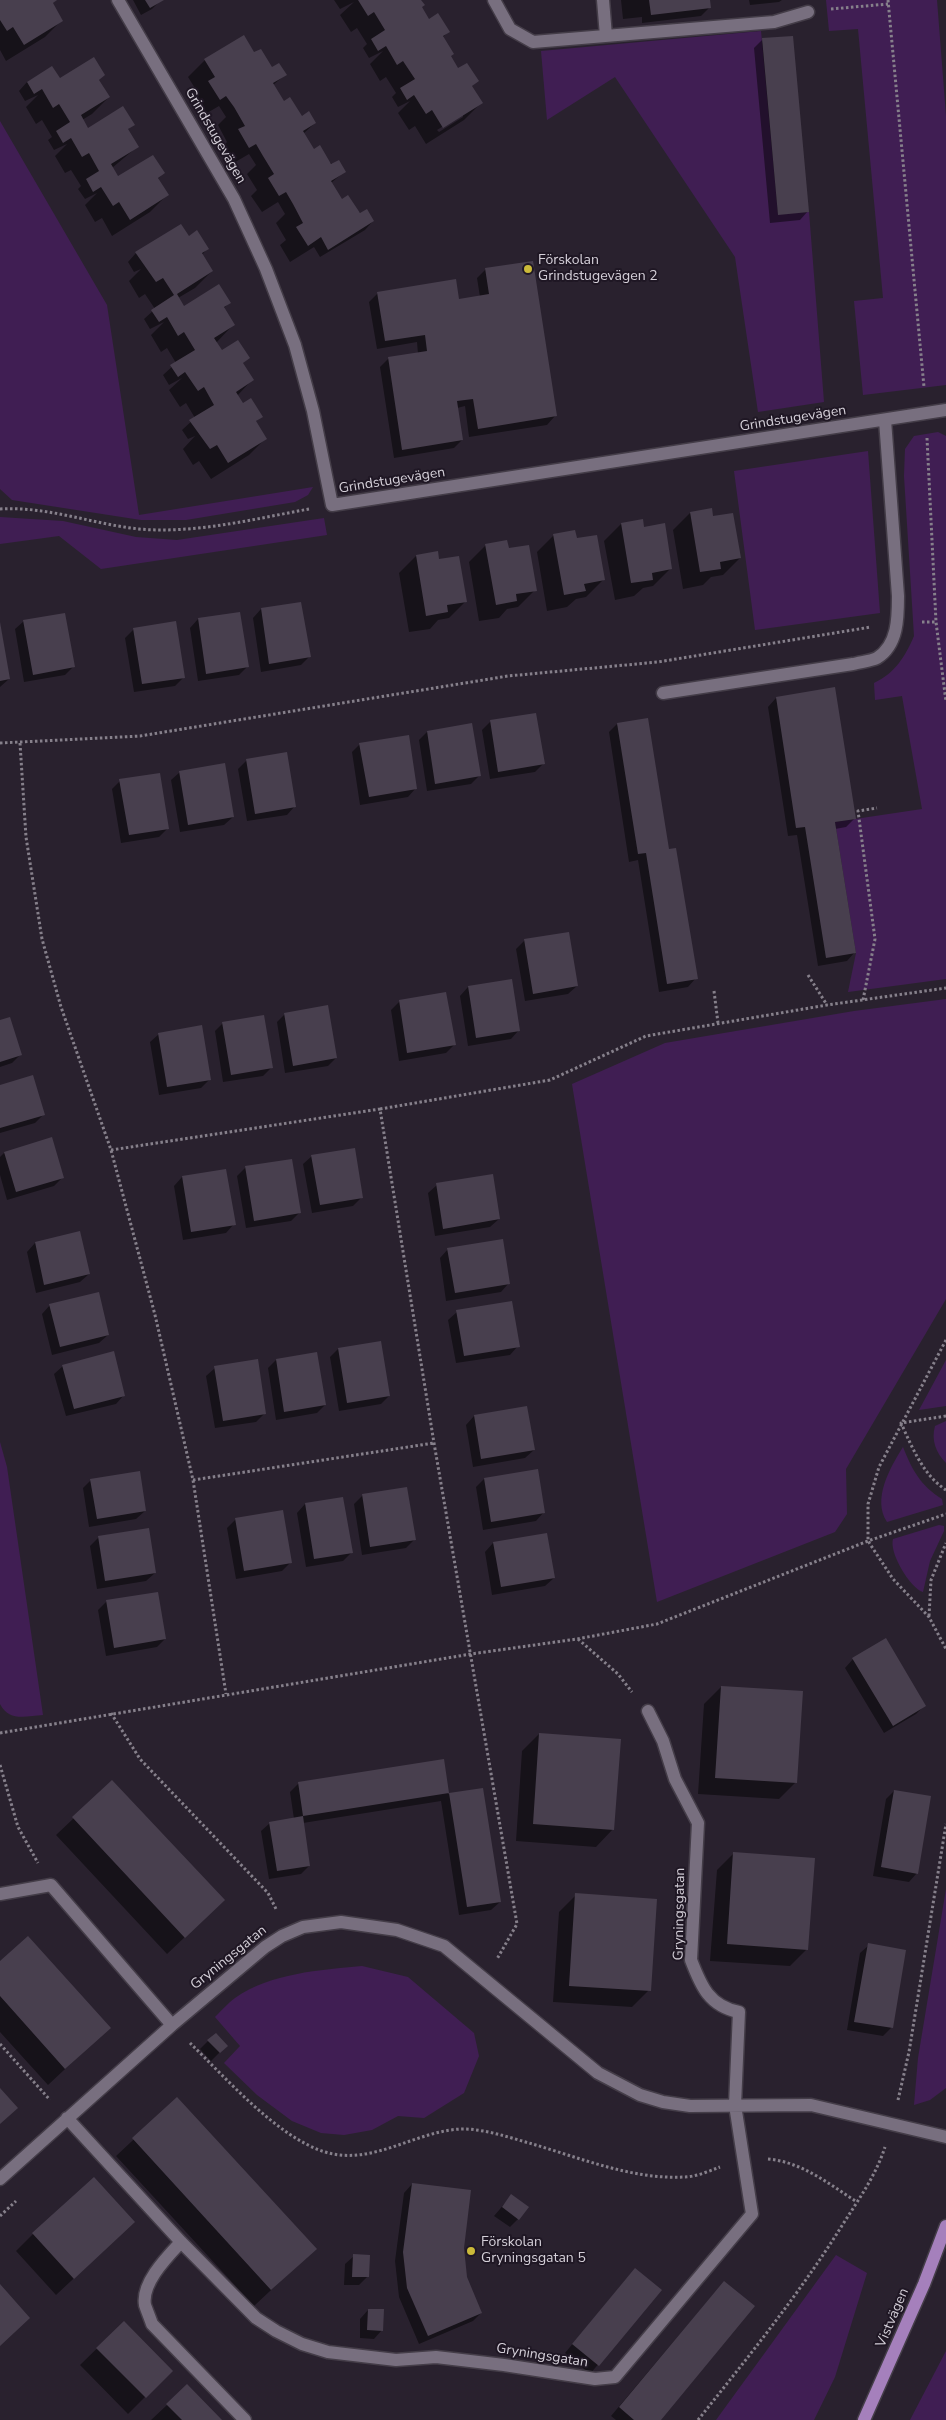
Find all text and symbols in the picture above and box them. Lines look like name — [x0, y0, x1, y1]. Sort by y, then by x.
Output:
street label: Grindstugevägen — [181, 85, 249, 187]
place label: Förskolan Grindstugevägen 2 — [538, 253, 658, 286]
marker: Förskolan Grindstugevägen 2 — [522, 263, 534, 275]
street label: Grindstugevägen — [739, 402, 847, 436]
street label: Grindstugevägen — [338, 464, 446, 498]
street label: Gryningsgatan — [671, 1867, 689, 1961]
street label: Gryningsgatan — [188, 1922, 270, 1994]
place label: Förskolan Gryningsgatan 5 — [481, 2235, 586, 2268]
marker: Förskolan Gryningsgatan 5 — [465, 2245, 477, 2257]
street label: Vistvägen — [873, 2286, 913, 2350]
street label: Gryningsgatan — [495, 2340, 589, 2372]

